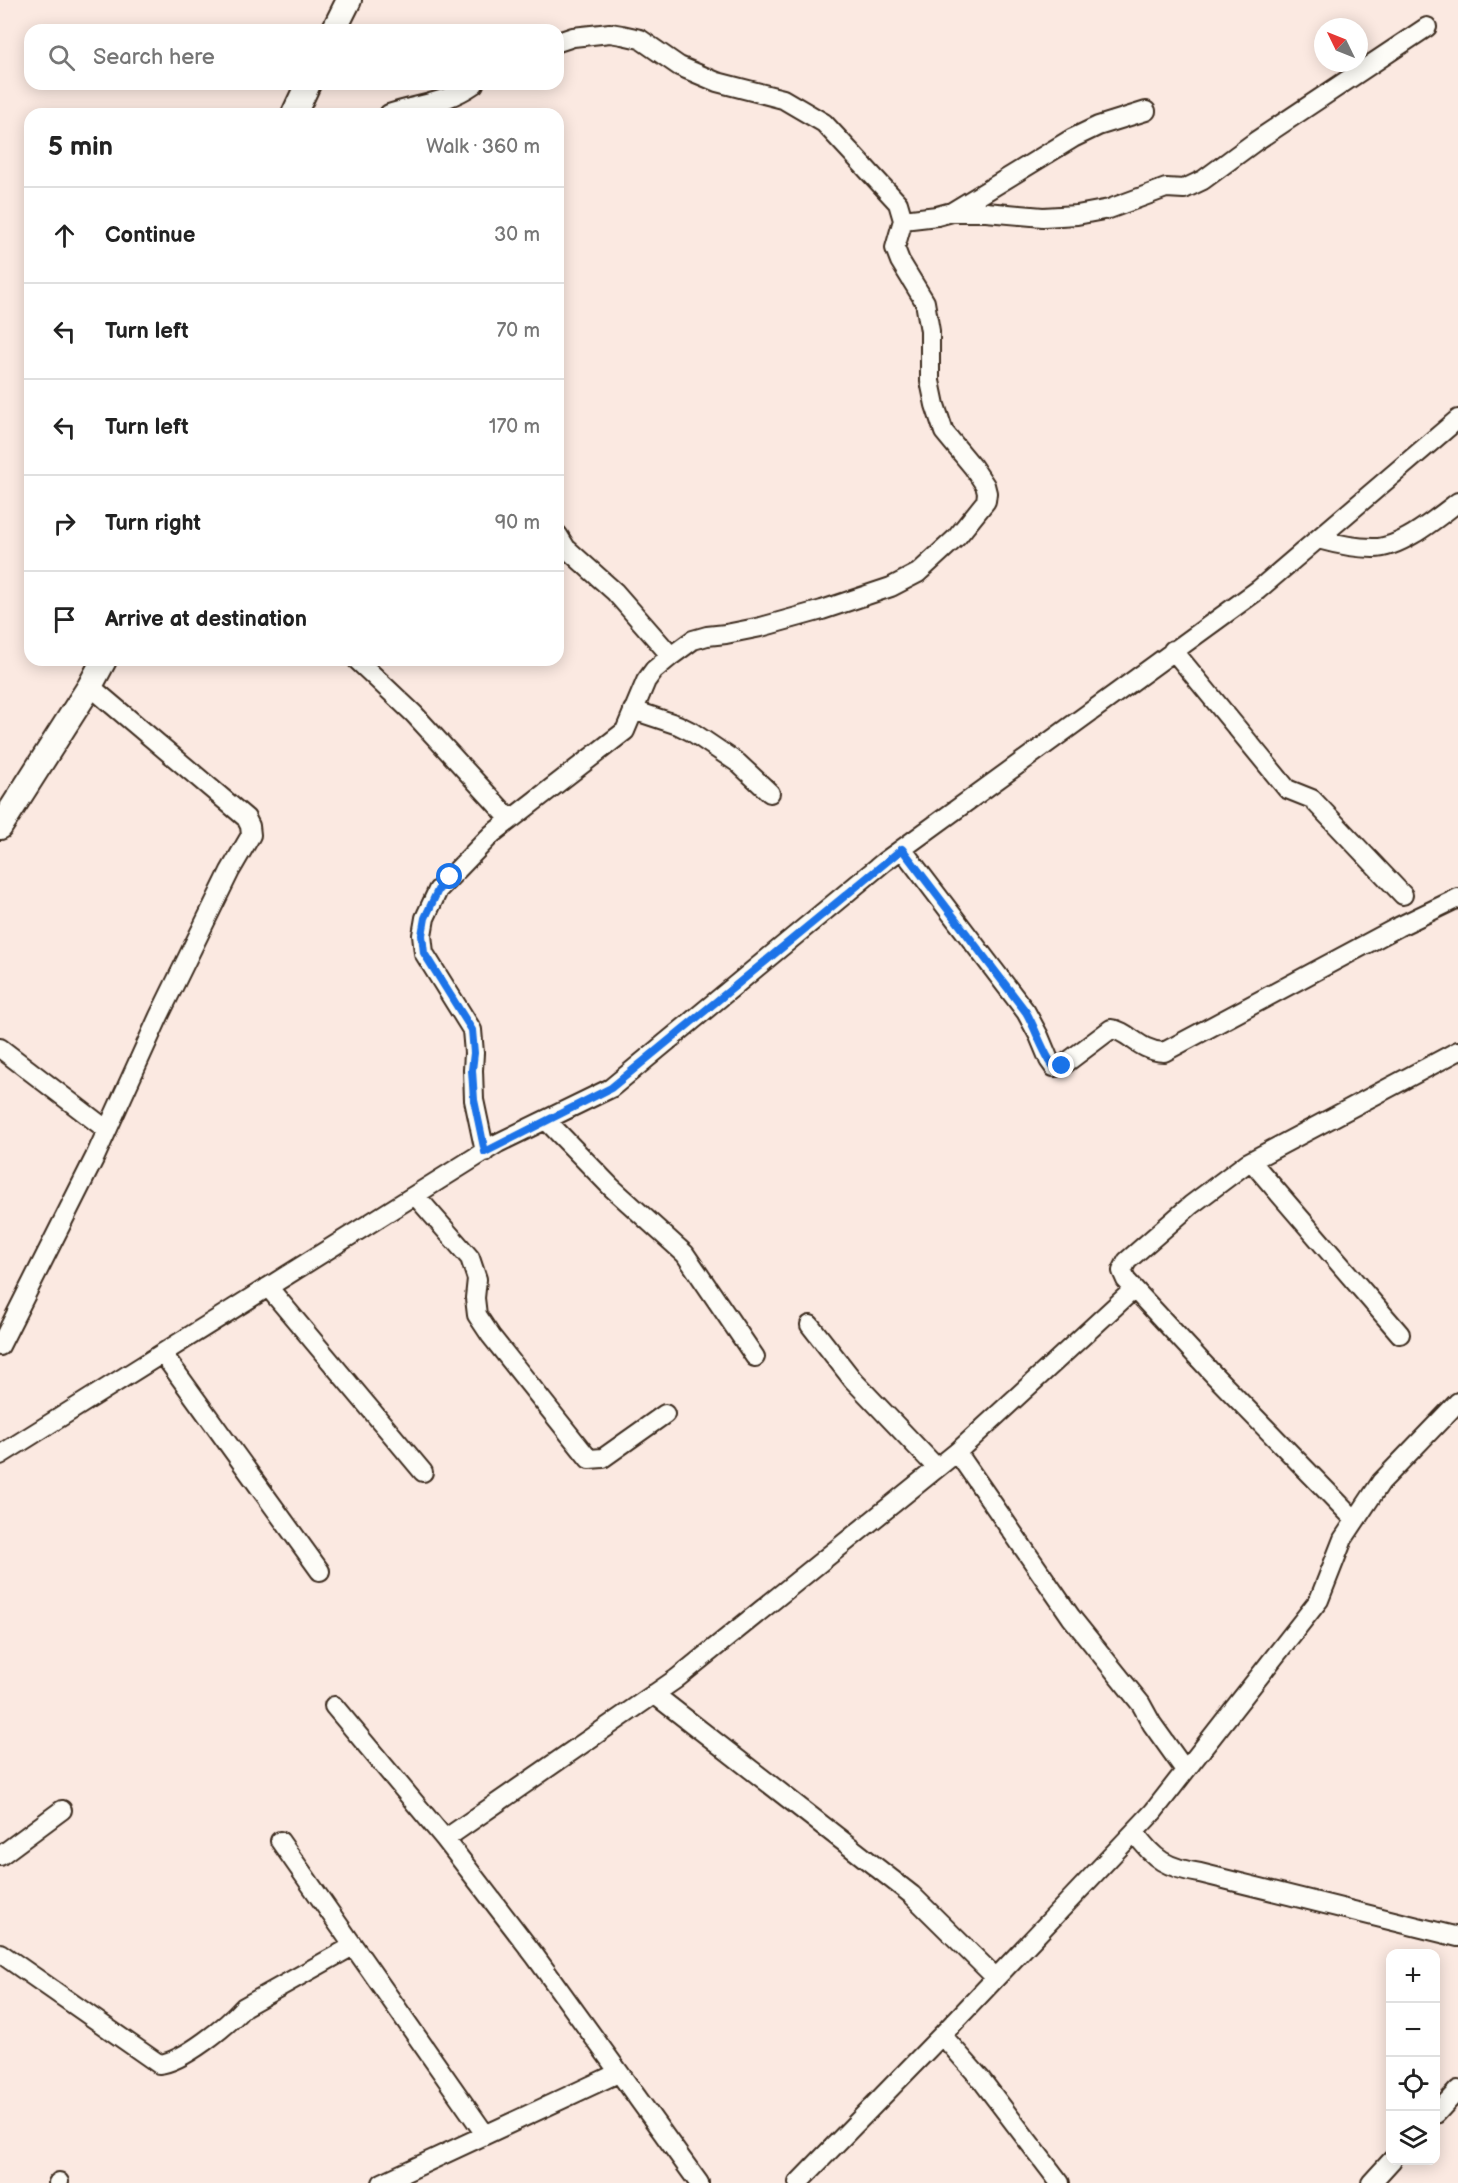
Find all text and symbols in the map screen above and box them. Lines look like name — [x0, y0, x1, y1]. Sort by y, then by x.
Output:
north arrow — [1314, 18, 1368, 72]
search box — [24, 24, 564, 90]
icon: search — [45, 41, 78, 74]
text: Search here — [93, 44, 215, 71]
text: 5 min — [48, 132, 113, 163]
text: Walk · 360 m — [426, 135, 540, 159]
icon: ahead — [48, 219, 81, 252]
text: Continue — [105, 222, 195, 249]
text: 30 m — [494, 223, 540, 247]
icon: left — [48, 315, 81, 348]
text: Turn left — [105, 318, 189, 345]
text: 70 m — [496, 319, 540, 343]
icon: left — [48, 411, 81, 444]
text: Turn left — [105, 414, 189, 441]
text: 170 m — [489, 415, 540, 439]
icon: right — [48, 507, 81, 540]
text: Turn right — [105, 510, 201, 537]
text: 90 m — [495, 511, 540, 535]
icon: arrive — [48, 603, 81, 636]
text: Arrive at destination — [105, 606, 307, 633]
route start — [436, 863, 462, 889]
route end — [1048, 1052, 1074, 1078]
map controls — [1386, 1949, 1440, 2165]
button: + — [1386, 1949, 1440, 2003]
button: − — [1386, 2003, 1440, 2057]
button: locate — [1386, 2057, 1440, 2111]
button: layers — [1386, 2111, 1440, 2165]

